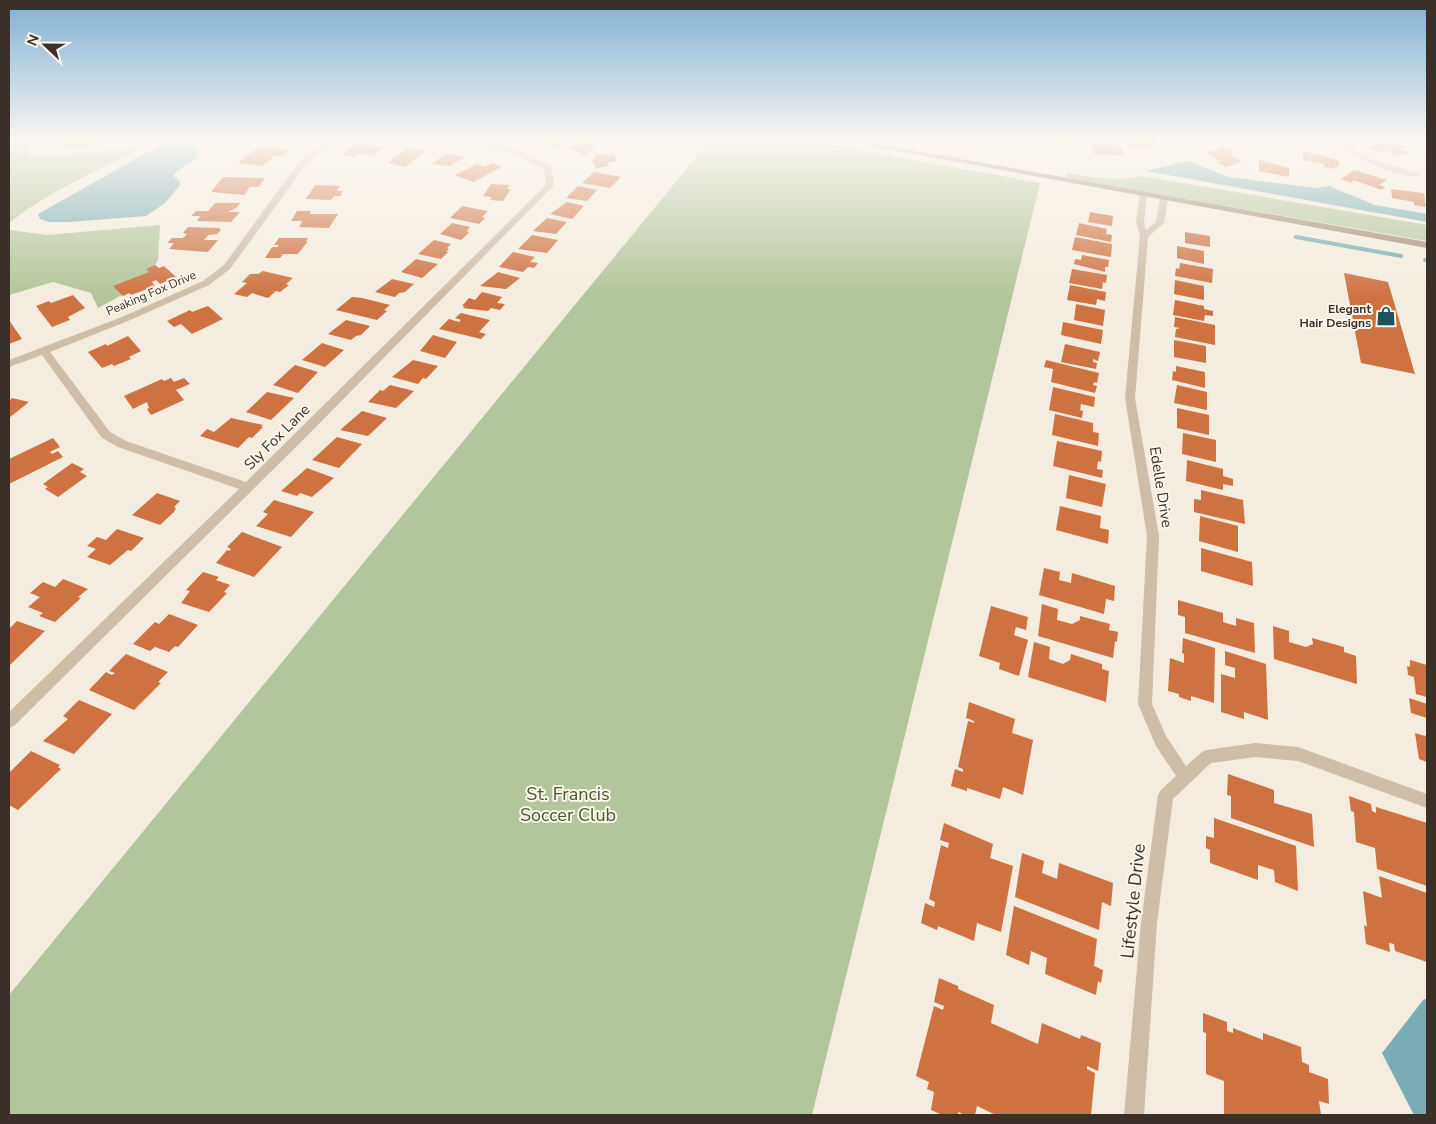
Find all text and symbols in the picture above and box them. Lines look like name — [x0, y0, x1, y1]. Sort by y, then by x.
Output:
north arrow — [20, 20, 70, 70]
text: N — [23, 32, 44, 49]
street label: Peaking Fox Drive — [103, 267, 199, 319]
place label: Elegant Hair Designs — [1299, 301, 1371, 331]
shop icon: Elegant Hair Designs — [1375, 305, 1397, 327]
street label: Sly Fox Lane — [240, 400, 314, 474]
street label: Edelle Drive — [1145, 445, 1177, 529]
park label: St. Francis Soccer Club — [520, 782, 616, 827]
street label: Lifestyle Drive — [1115, 842, 1151, 960]

